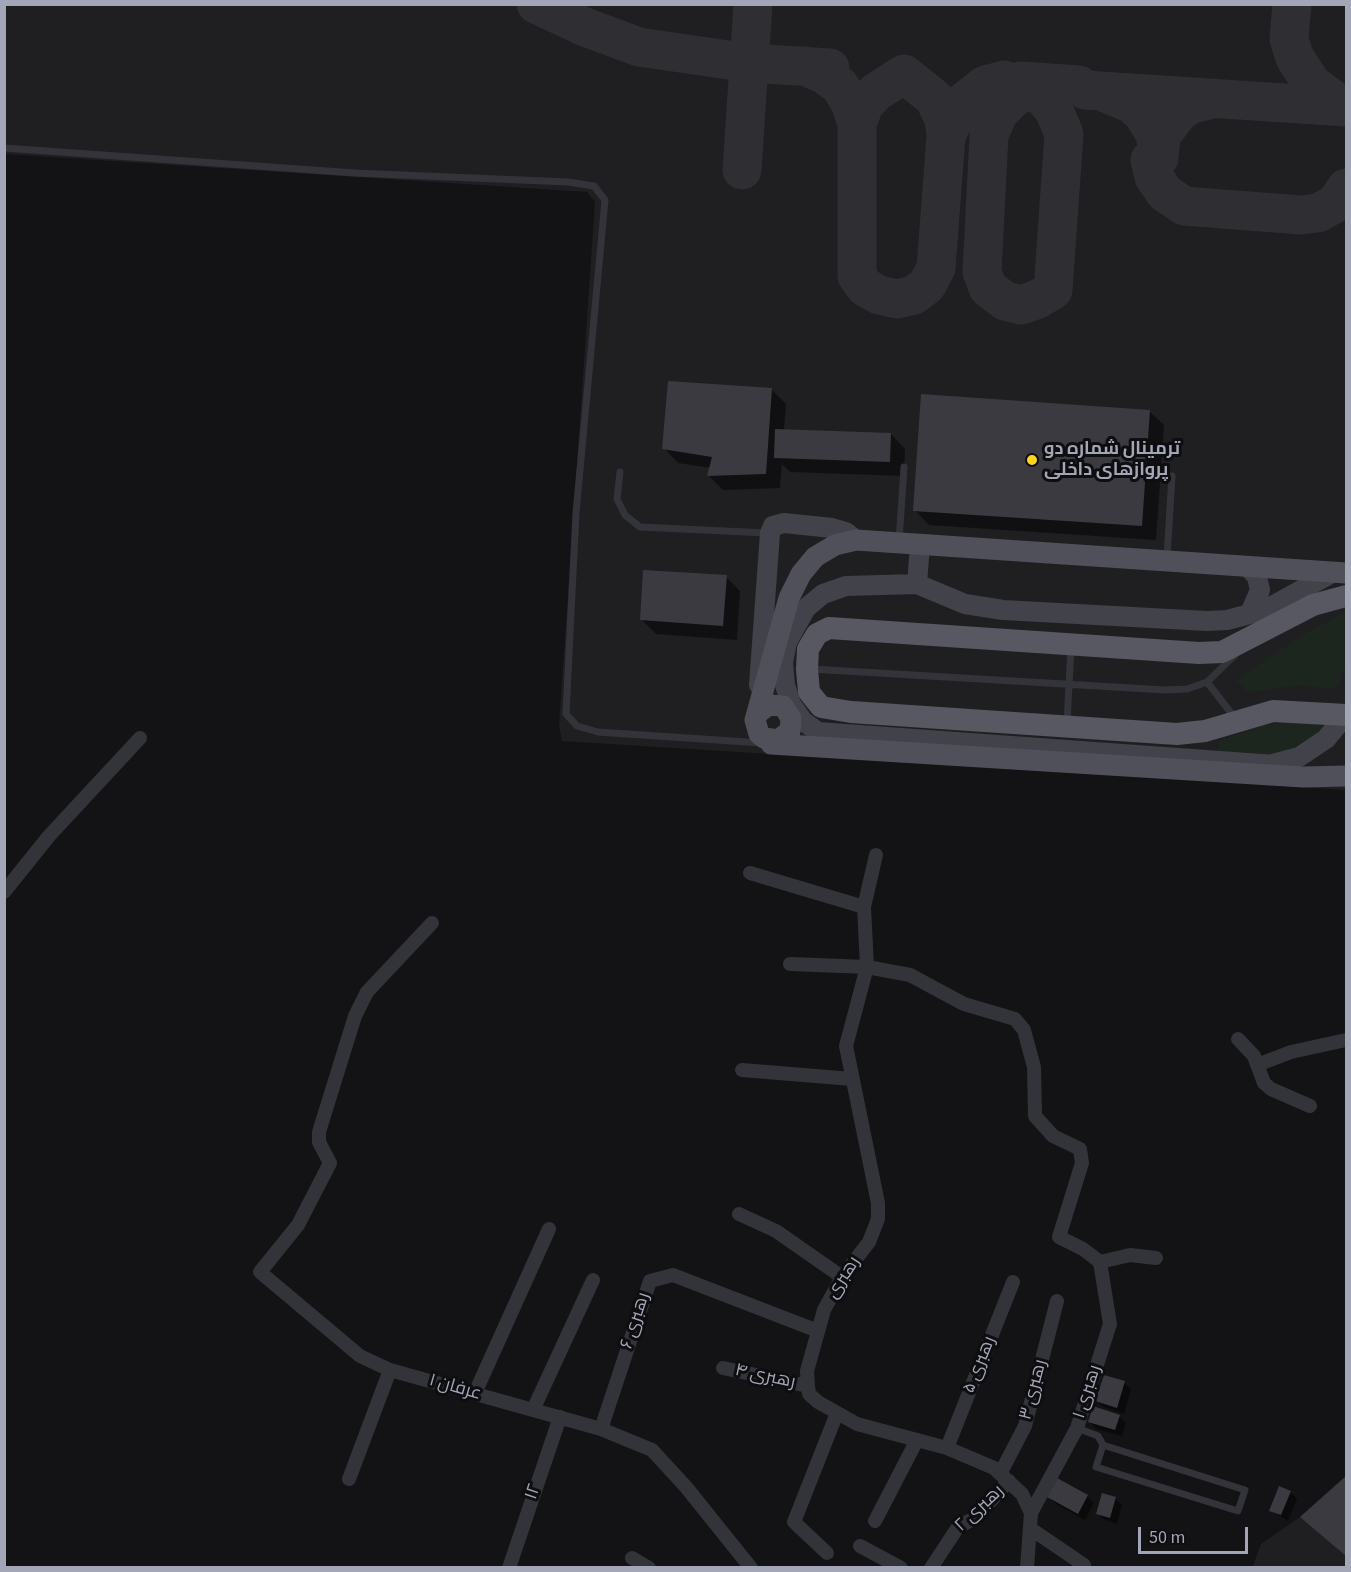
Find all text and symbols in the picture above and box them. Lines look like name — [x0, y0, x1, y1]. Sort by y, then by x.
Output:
place label: ترمینال شماره دو پروازهای داخلی — [1044, 439, 1180, 482]
marker: ترمینال شماره دو پروازهای داخلی — [1025, 453, 1039, 467]
street label: رهبری — [822, 1253, 866, 1303]
street label: رهبری ۶ — [617, 1290, 655, 1352]
street label: رهبری ۵ — [959, 1333, 1001, 1397]
street label: رهبری ۳ — [1016, 1357, 1052, 1423]
street label: رهبری ۴ — [733, 1360, 797, 1394]
street label: رهبری ۱ — [1069, 1362, 1107, 1422]
street label: عرفان ۱ — [426, 1370, 484, 1406]
street label: ۱۲ — [521, 1481, 547, 1503]
street label: رهبری ۲ — [951, 1481, 1009, 1537]
scale bar — [1141, 1515, 1250, 1553]
text: 50 m — [1149, 1525, 1185, 1550]

